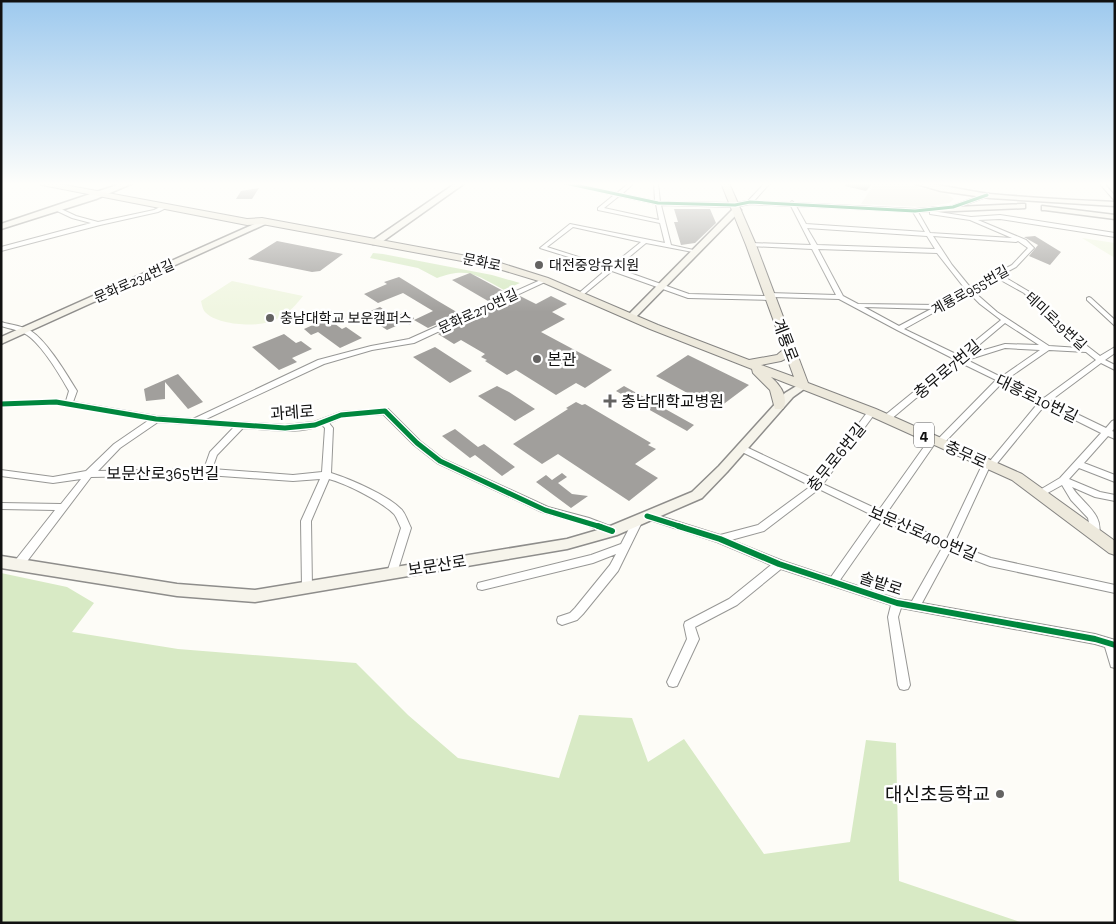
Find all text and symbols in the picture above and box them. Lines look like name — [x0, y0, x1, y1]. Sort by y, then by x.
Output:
street label: 문화로 — [461, 250, 503, 275]
street label: 문화로234번길 — [91, 256, 177, 307]
place label: 대전중앙유치원 — [549, 257, 639, 274]
marker: 대전중앙유치원 — [533, 259, 545, 271]
street label: 계룡로955번길 — [928, 262, 1012, 319]
street label: 문화로270번길 — [436, 286, 521, 337]
street label: 테미로19번길 — [1022, 289, 1090, 354]
place label: 충남대학교 보운캠퍼스 — [280, 310, 412, 327]
marker: 충남대학교 보운캠퍼스 — [264, 312, 276, 324]
street label: 계룡로 — [769, 316, 802, 364]
street label: 충무로7번길 — [910, 336, 985, 403]
place label: 본관 — [547, 350, 577, 369]
marker: 본관 — [531, 353, 543, 365]
street label: 대흥로10번길 — [993, 370, 1081, 426]
place label: 충남대학교병원 — [621, 392, 724, 411]
marker: 충남대학교병원 — [603, 394, 617, 408]
street label: 과례로 — [269, 401, 315, 424]
street label: 충무로6번길 — [803, 419, 870, 495]
road number: 4 — [914, 422, 934, 448]
street label: 충무로 — [942, 437, 990, 472]
street label: 보문산로365번길 — [107, 464, 219, 483]
street label: 보문산로400번길 — [866, 502, 980, 565]
street label: 보문산로 — [407, 551, 468, 579]
street label: 솔밭로 — [857, 568, 905, 599]
place label: 대신초등학교 — [885, 783, 990, 806]
marker: 대신초등학교 — [994, 788, 1006, 800]

